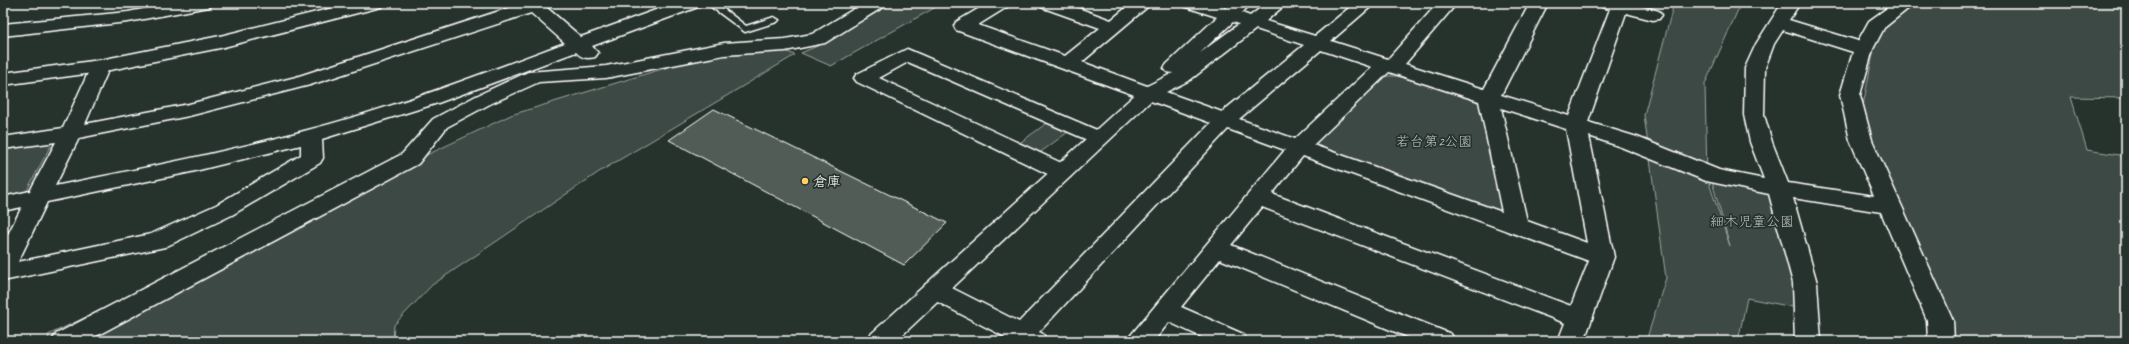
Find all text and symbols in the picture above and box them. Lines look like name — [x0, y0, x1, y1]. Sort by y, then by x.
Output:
park label: 若台第2公園 — [1396, 133, 1472, 150]
place label: 倉庫 — [813, 173, 841, 190]
marker: 倉庫 — [800, 176, 810, 186]
park label: 細木児童公園 — [1710, 213, 1794, 230]

